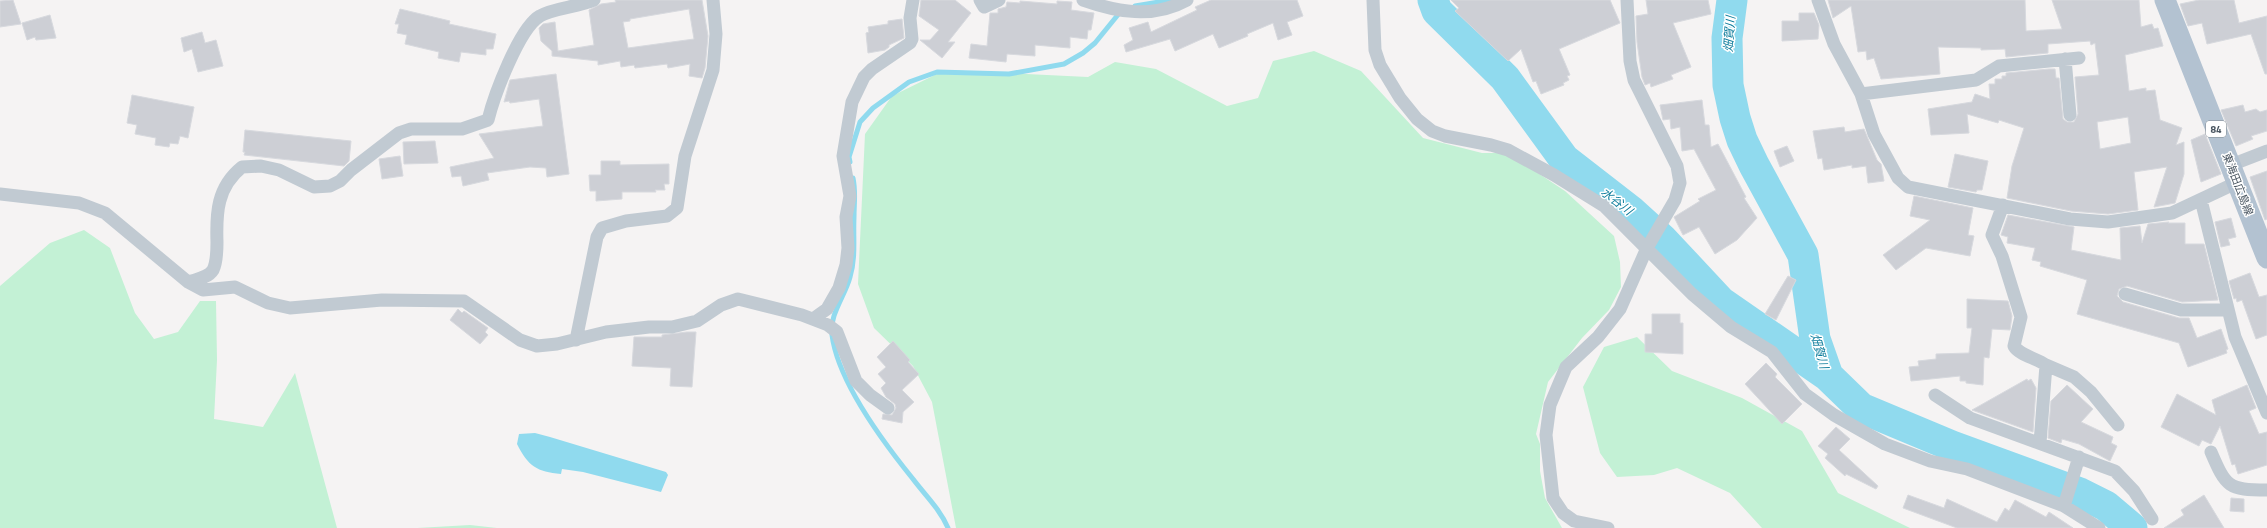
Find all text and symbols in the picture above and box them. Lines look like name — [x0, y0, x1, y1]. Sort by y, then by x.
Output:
water label: 畑賀川 — [1718, 13, 1740, 53]
road number: 84 — [2206, 121, 2226, 137]
street label: 東海田広島線 — [2219, 150, 2257, 218]
water label: 水谷川 — [1597, 182, 1639, 221]
water label: 畑賀川 — [1806, 331, 1835, 373]

